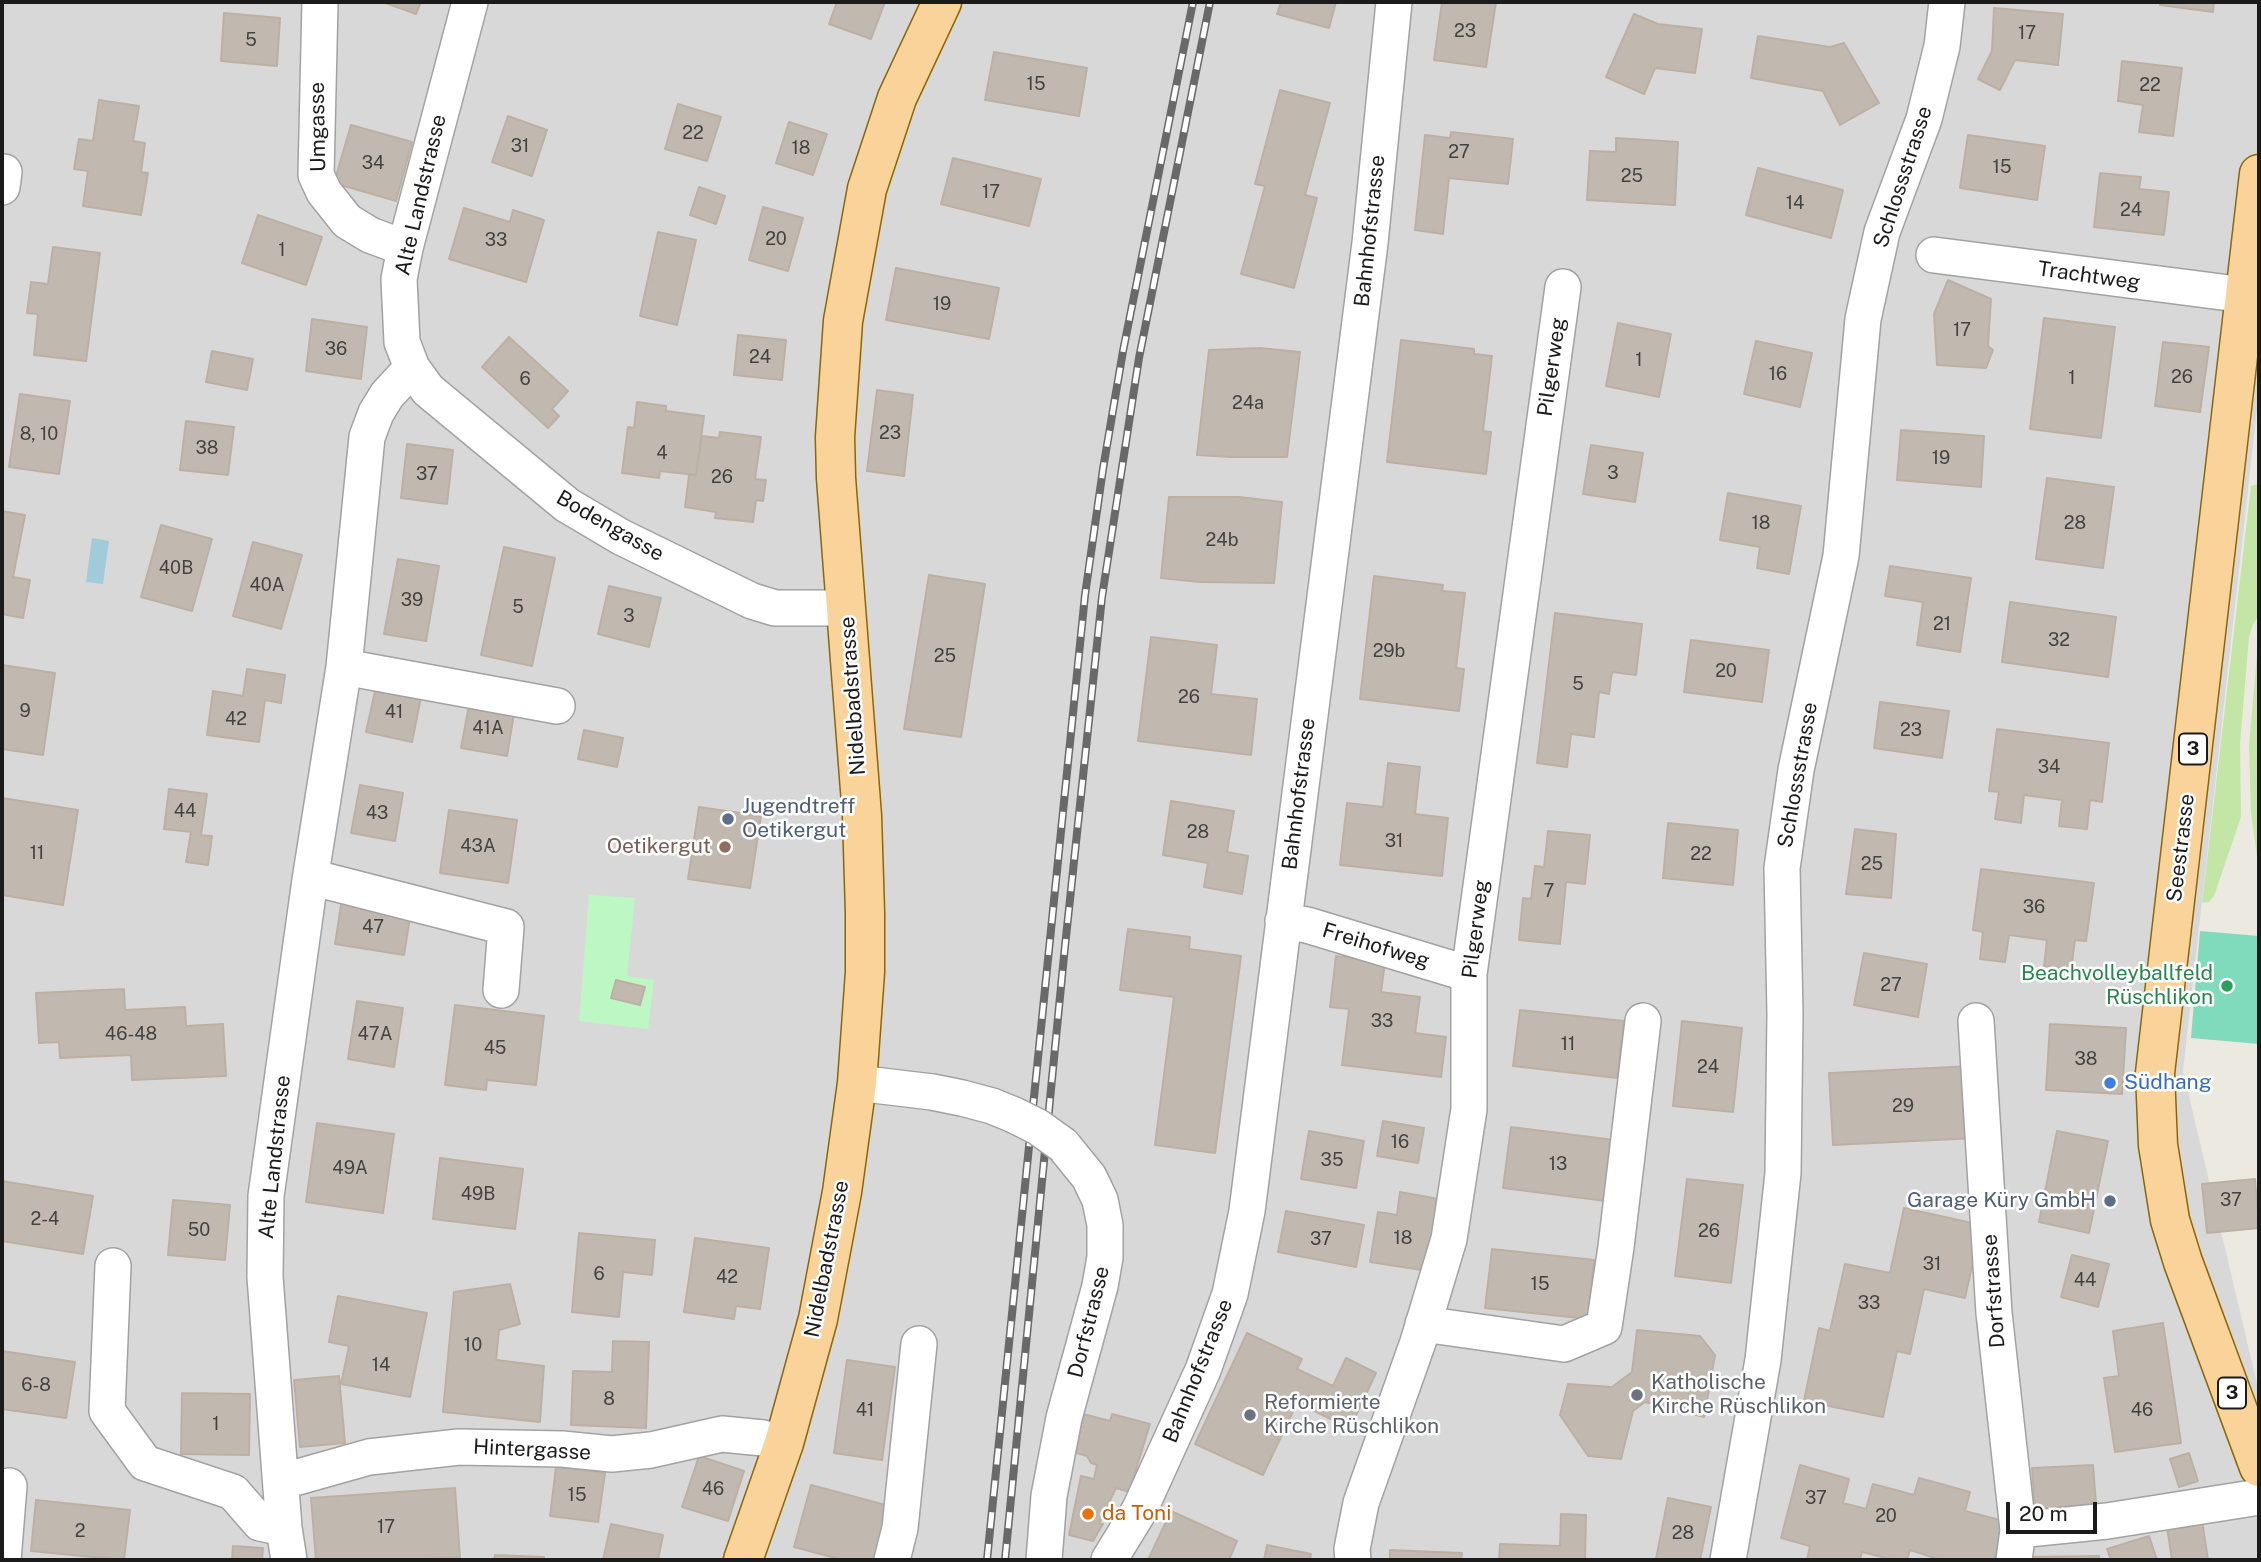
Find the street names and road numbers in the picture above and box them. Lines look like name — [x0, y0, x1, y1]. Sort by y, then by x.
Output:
street label: Umgasse — [305, 82, 331, 172]
street label: Schlossstrasse — [1868, 103, 1938, 251]
street label: Alte Landstrasse — [390, 112, 452, 278]
street label: Bahnhofstrasse — [1349, 154, 1391, 308]
street label: Trachtweg — [2036, 256, 2142, 296]
street label: Pilgerweg — [1533, 316, 1571, 418]
street label: Bodengasse — [552, 485, 668, 567]
street label: Nidelbadstrasse — [835, 616, 871, 776]
street label: Schlossstrasse — [1773, 700, 1823, 850]
street label: Bahnhofstrasse — [1277, 717, 1321, 871]
road number: 3 — [2179, 734, 2207, 764]
street label: Seestrasse — [2162, 792, 2200, 904]
street label: Pilgerweg — [1457, 878, 1495, 980]
street label: Freihofweg — [1319, 918, 1433, 974]
street label: Alte Landstrasse — [254, 1074, 296, 1240]
street label: Nidelbadstrasse — [799, 1178, 855, 1340]
street label: Dorfstrasse — [1977, 1233, 2011, 1349]
street label: Dorfstrasse — [1063, 1264, 1115, 1380]
street label: Bahnhofstrasse — [1158, 1296, 1238, 1446]
road number: 3 — [2218, 1378, 2246, 1408]
street label: Hintergasse — [472, 1434, 592, 1466]

